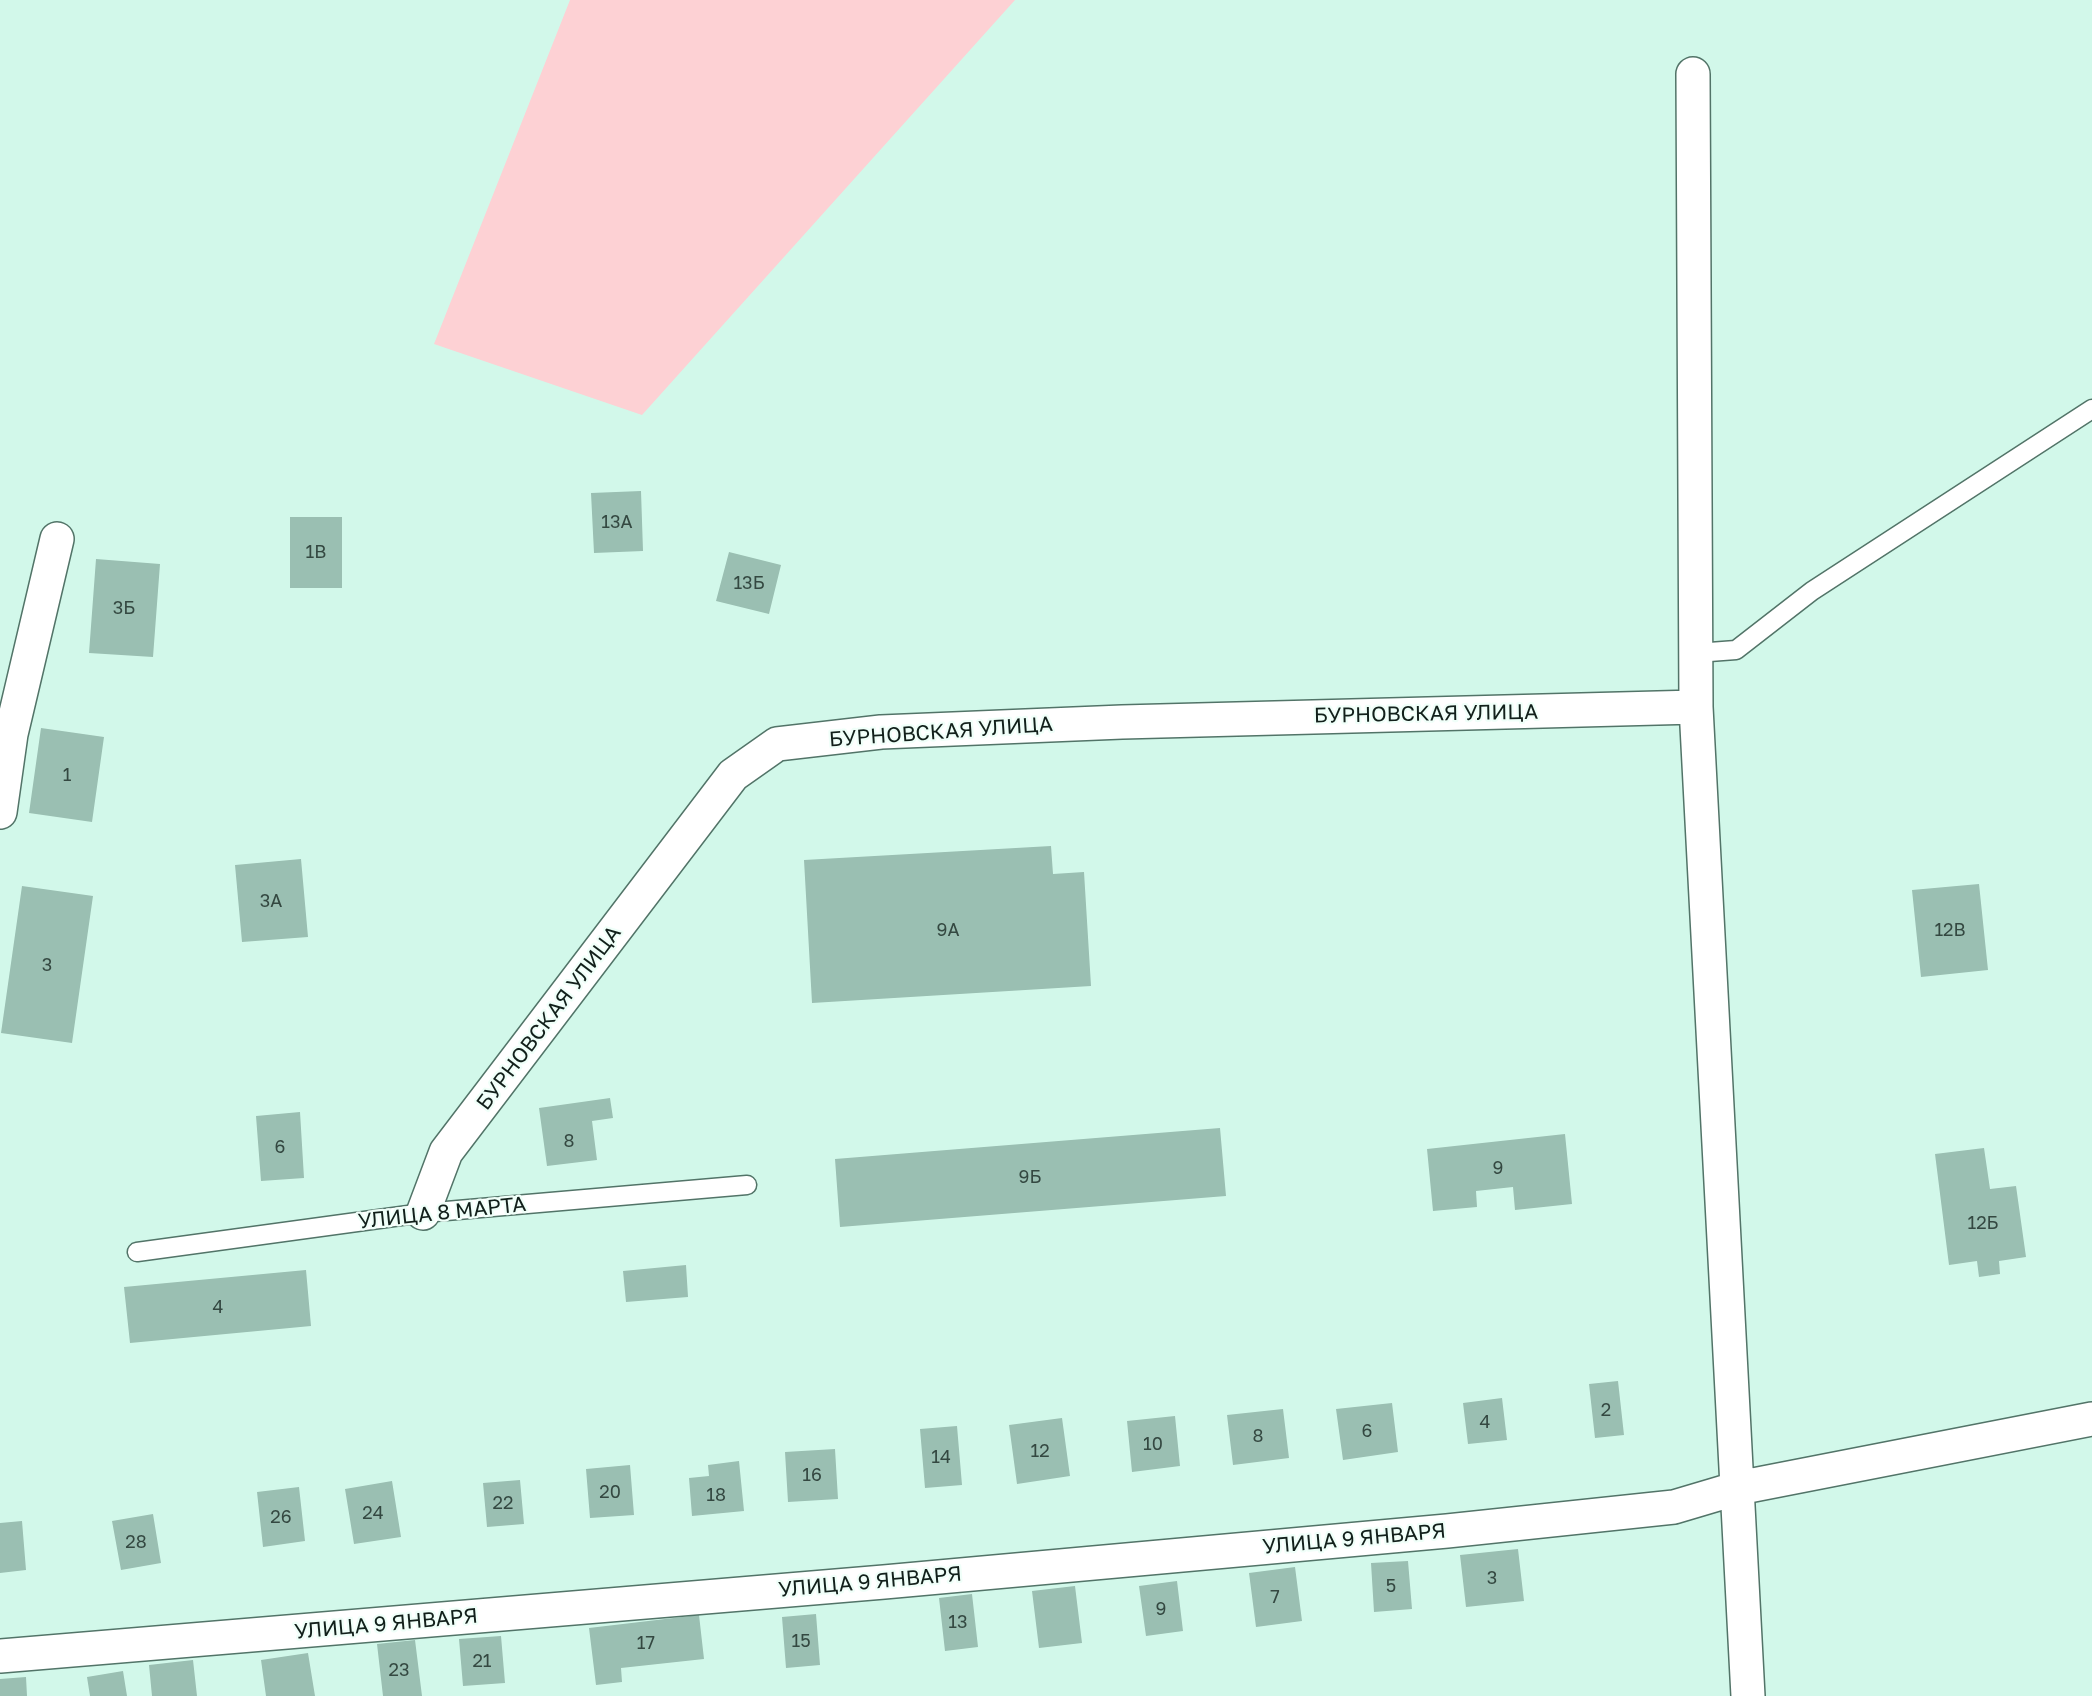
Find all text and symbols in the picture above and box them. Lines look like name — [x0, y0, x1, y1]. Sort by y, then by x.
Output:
house number: 13А — [601, 511, 633, 533]
house number: 1В — [306, 541, 326, 563]
house number: 13Б — [733, 572, 765, 594]
house number: 3Б — [113, 597, 135, 619]
street label: БУРНОВСКАЯ УЛИЦА — [1314, 699, 1538, 729]
street label: БУРНОВСКАЯ УЛИЦА — [828, 712, 1054, 752]
house number: 1 — [63, 764, 71, 786]
house number: 3А — [260, 890, 282, 912]
house number: 9А — [937, 919, 959, 941]
house number: 12В — [1934, 919, 1966, 941]
street label: БУРНОВСКАЯ УЛИЦА — [471, 921, 627, 1115]
house number: 3 — [42, 954, 52, 976]
house number: 8 — [564, 1130, 574, 1152]
house number: 6 — [275, 1136, 285, 1158]
house number: 9 — [1493, 1157, 1503, 1179]
house number: 9Б — [1019, 1166, 1041, 1188]
street label: УЛИЦА 8 МАРТА — [357, 1192, 527, 1234]
house number: 12Б — [1967, 1212, 1999, 1234]
house number: 4 — [213, 1296, 223, 1318]
house number: 2 — [1601, 1399, 1611, 1421]
house number: 4 — [1480, 1411, 1490, 1433]
house number: 6 — [1362, 1420, 1372, 1442]
house number: 8 — [1253, 1425, 1263, 1447]
house number: 10 — [1143, 1433, 1163, 1455]
house number: 12 — [1030, 1440, 1050, 1462]
house number: 14 — [931, 1446, 951, 1468]
house number: 16 — [802, 1464, 822, 1486]
house number: 20 — [599, 1481, 621, 1503]
house number: 18 — [706, 1484, 726, 1506]
house number: 22 — [493, 1492, 513, 1514]
house number: 24 — [362, 1502, 384, 1524]
house number: 26 — [270, 1506, 292, 1528]
street label: УЛИЦА 9 ЯНВАРЯ — [1261, 1518, 1447, 1560]
house number: 28 — [125, 1531, 147, 1553]
street label: УЛИЦА 9 ЯНВАРЯ — [777, 1561, 963, 1603]
house number: 3 — [1487, 1567, 1497, 1589]
house number: 5 — [1386, 1575, 1396, 1597]
house number: 7 — [1270, 1586, 1280, 1608]
house number: 9 — [1156, 1598, 1166, 1620]
street label: УЛИЦА 9 ЯНВАРЯ — [293, 1603, 479, 1645]
house number: 13 — [948, 1611, 968, 1633]
house number: 15 — [791, 1630, 811, 1652]
house number: 17 — [637, 1632, 655, 1654]
house number: 21 — [472, 1650, 492, 1672]
house number: 23 — [389, 1659, 409, 1681]

